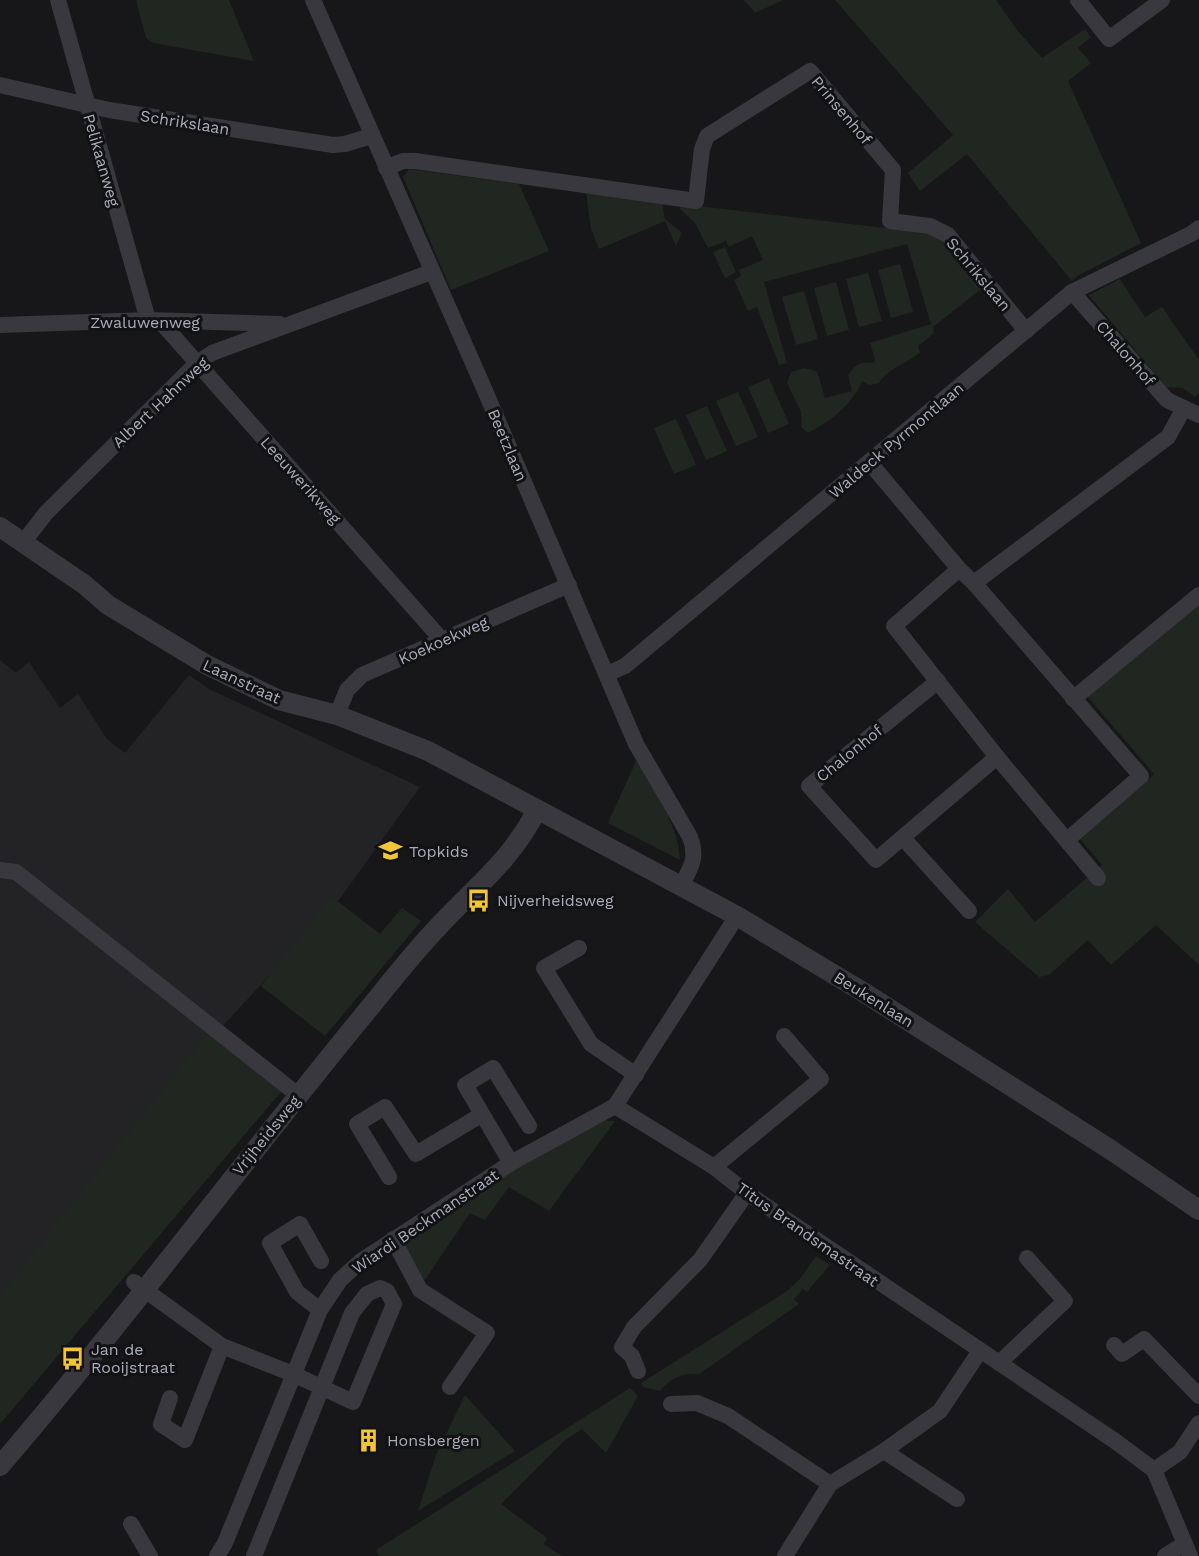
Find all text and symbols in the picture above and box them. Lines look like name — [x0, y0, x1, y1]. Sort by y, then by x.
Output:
street label: Prinsenhof — [807, 72, 876, 149]
street label: Schrikslaan — [139, 106, 231, 139]
street label: Pelikaanweg — [79, 112, 124, 209]
street label: Schrikslaan — [942, 234, 1015, 315]
street label: Zwaluwenweg — [90, 313, 200, 332]
street label: Chalonhof — [1092, 317, 1159, 390]
street label: Albert Hahnweg — [108, 353, 213, 452]
street label: Waldeck Pyrmontlaan — [825, 379, 967, 502]
street label: Beetzlaan — [484, 406, 531, 484]
street label: Leeuwerikweg — [257, 433, 345, 528]
street label: Koekoekweg — [395, 612, 491, 669]
street label: Laanstraat — [200, 655, 284, 708]
street label: Chalonhof — [812, 720, 887, 786]
school or university icon: Topkids — [378, 838, 404, 864]
place label: Topkids — [409, 842, 468, 861]
bus stop icon: Nijverheidsweg — [466, 887, 492, 913]
place label: Nijverheidsweg — [497, 891, 614, 910]
street label: Beukenlaan — [830, 967, 917, 1031]
street label: Vrijheidsweg — [228, 1091, 305, 1179]
street label: Wiardi Beckmanstraat — [348, 1165, 502, 1278]
street label: Titus Brandsmastraat — [733, 1178, 882, 1291]
place label: Jan de Rooijstraat — [91, 1340, 175, 1377]
bus stop icon: Jan de Rooijstraat — [60, 1345, 86, 1371]
building icon: Honsbergen — [356, 1427, 382, 1453]
place label: Honsbergen — [387, 1431, 480, 1450]

